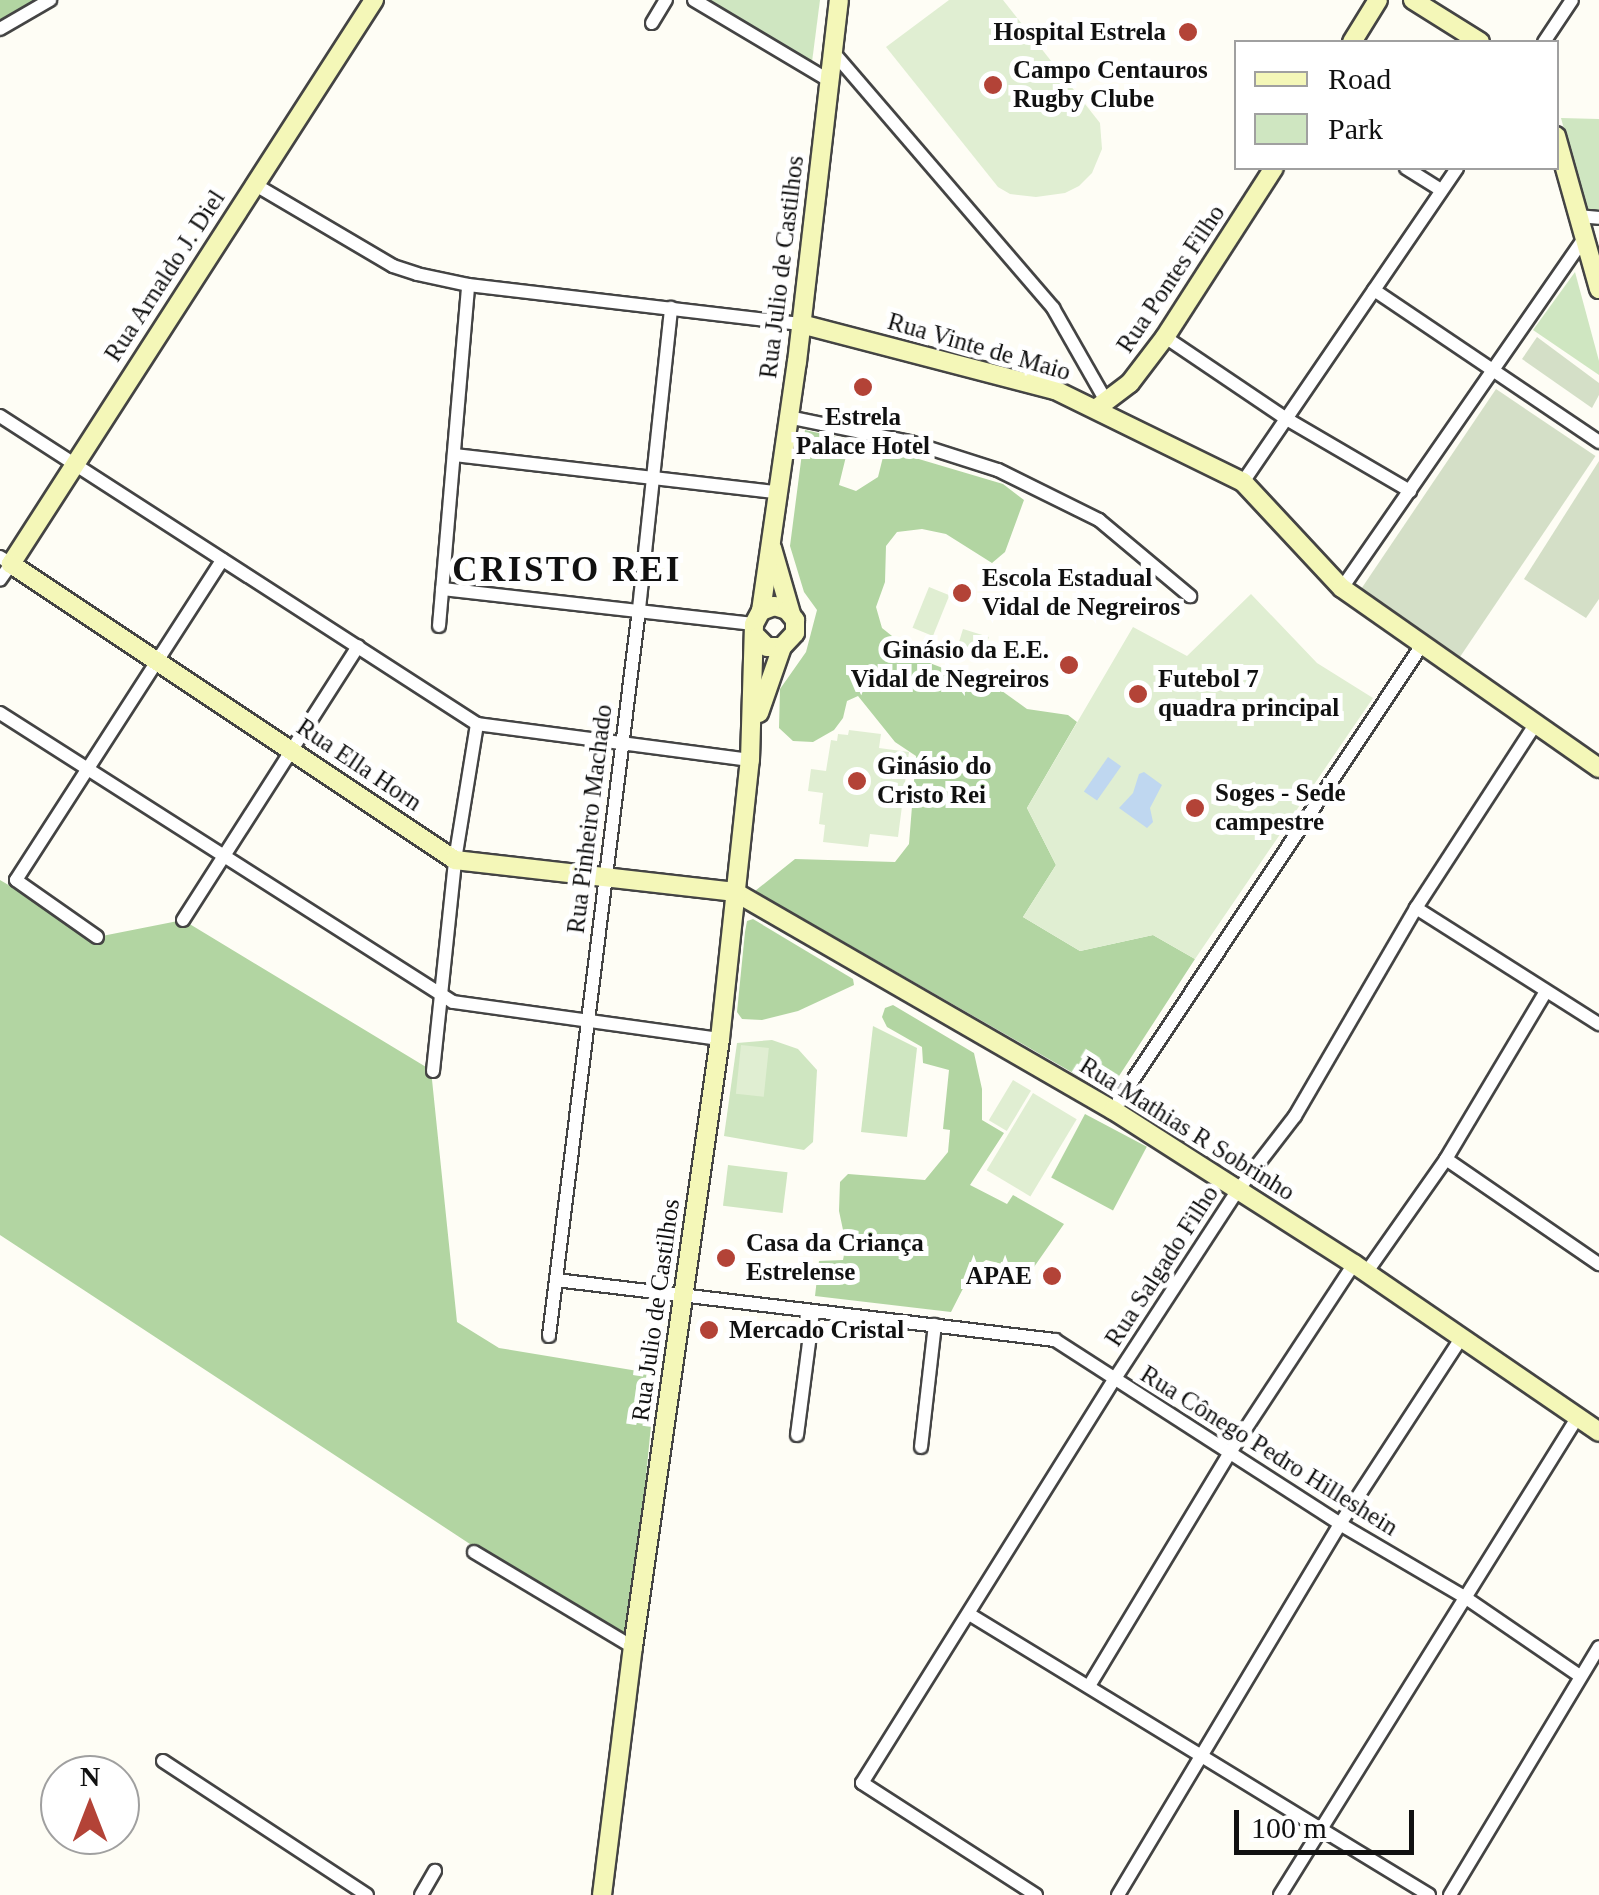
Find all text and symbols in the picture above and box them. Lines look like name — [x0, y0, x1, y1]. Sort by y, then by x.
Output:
place label: Hospital Estrela — [994, 17, 1166, 47]
marker: Hospital Estrela — [1175, 19, 1201, 45]
legend — [1234, 40, 1559, 170]
place label: Campo Centauros Rugby Clube — [1013, 56, 1208, 115]
text: Road — [1328, 62, 1391, 95]
marker: Campo Centauros Rugby Clube — [982, 74, 1004, 96]
text: Park — [1328, 112, 1383, 145]
street label: Rua Julio de Castilhos — [753, 154, 811, 380]
street label: Rua Arnaldo J. Diel — [98, 184, 232, 368]
street label: Rua Pontes Filho — [1110, 199, 1232, 359]
street label: Rua Vinte de Maio — [884, 306, 1074, 388]
marker: Estrela Palace Hotel — [852, 376, 874, 398]
place label: Estrela Palace Hotel — [796, 403, 930, 462]
district label: CRISTO REI — [452, 549, 682, 591]
place label: Escola Estadual Vidal de Negreiros — [982, 564, 1180, 623]
marker: Escola Estadual Vidal de Negreiros — [951, 582, 973, 604]
place label: Ginásio da E.E. Vidal de Negreiros — [851, 636, 1049, 695]
marker: Ginásio da E.E. Vidal de Negreiros — [1058, 654, 1080, 676]
place label: Futebol 7 quadra principal — [1158, 665, 1339, 724]
marker: Futebol 7 quadra principal — [1127, 683, 1149, 705]
street label: Rua Pinheiro Machado — [561, 703, 619, 935]
street label: Rua Ella Horn — [291, 712, 427, 818]
place label: Ginásio do Cristo Rei — [877, 752, 992, 811]
marker: Ginásio do Cristo Rei — [846, 770, 868, 792]
place label: Soges - Sede campestre — [1215, 779, 1346, 838]
marker: Soges - Sede campestre — [1184, 797, 1206, 819]
street label: Rua Mathias R Sobrinho — [1074, 1051, 1300, 1207]
street label: Rua Salgado Filho — [1099, 1180, 1225, 1352]
street label: Rua Julio de Castilhos — [626, 1197, 686, 1423]
place label: Casa da Criança Estrelense — [746, 1229, 924, 1288]
marker: Casa da Criança Estrelense — [715, 1247, 737, 1269]
place label: APAE — [966, 1261, 1032, 1291]
marker: APAE — [1041, 1265, 1063, 1287]
place label: Mercado Cristal — [729, 1315, 904, 1345]
marker: Mercado Cristal — [698, 1319, 720, 1341]
street label: Rua Cônego Pedro Hilleshein — [1135, 1359, 1403, 1543]
north arrow — [40, 1755, 140, 1855]
text: N — [80, 1761, 100, 1792]
scale bar — [1239, 1790, 1419, 1852]
text: 100 m — [1251, 1811, 1327, 1844]

